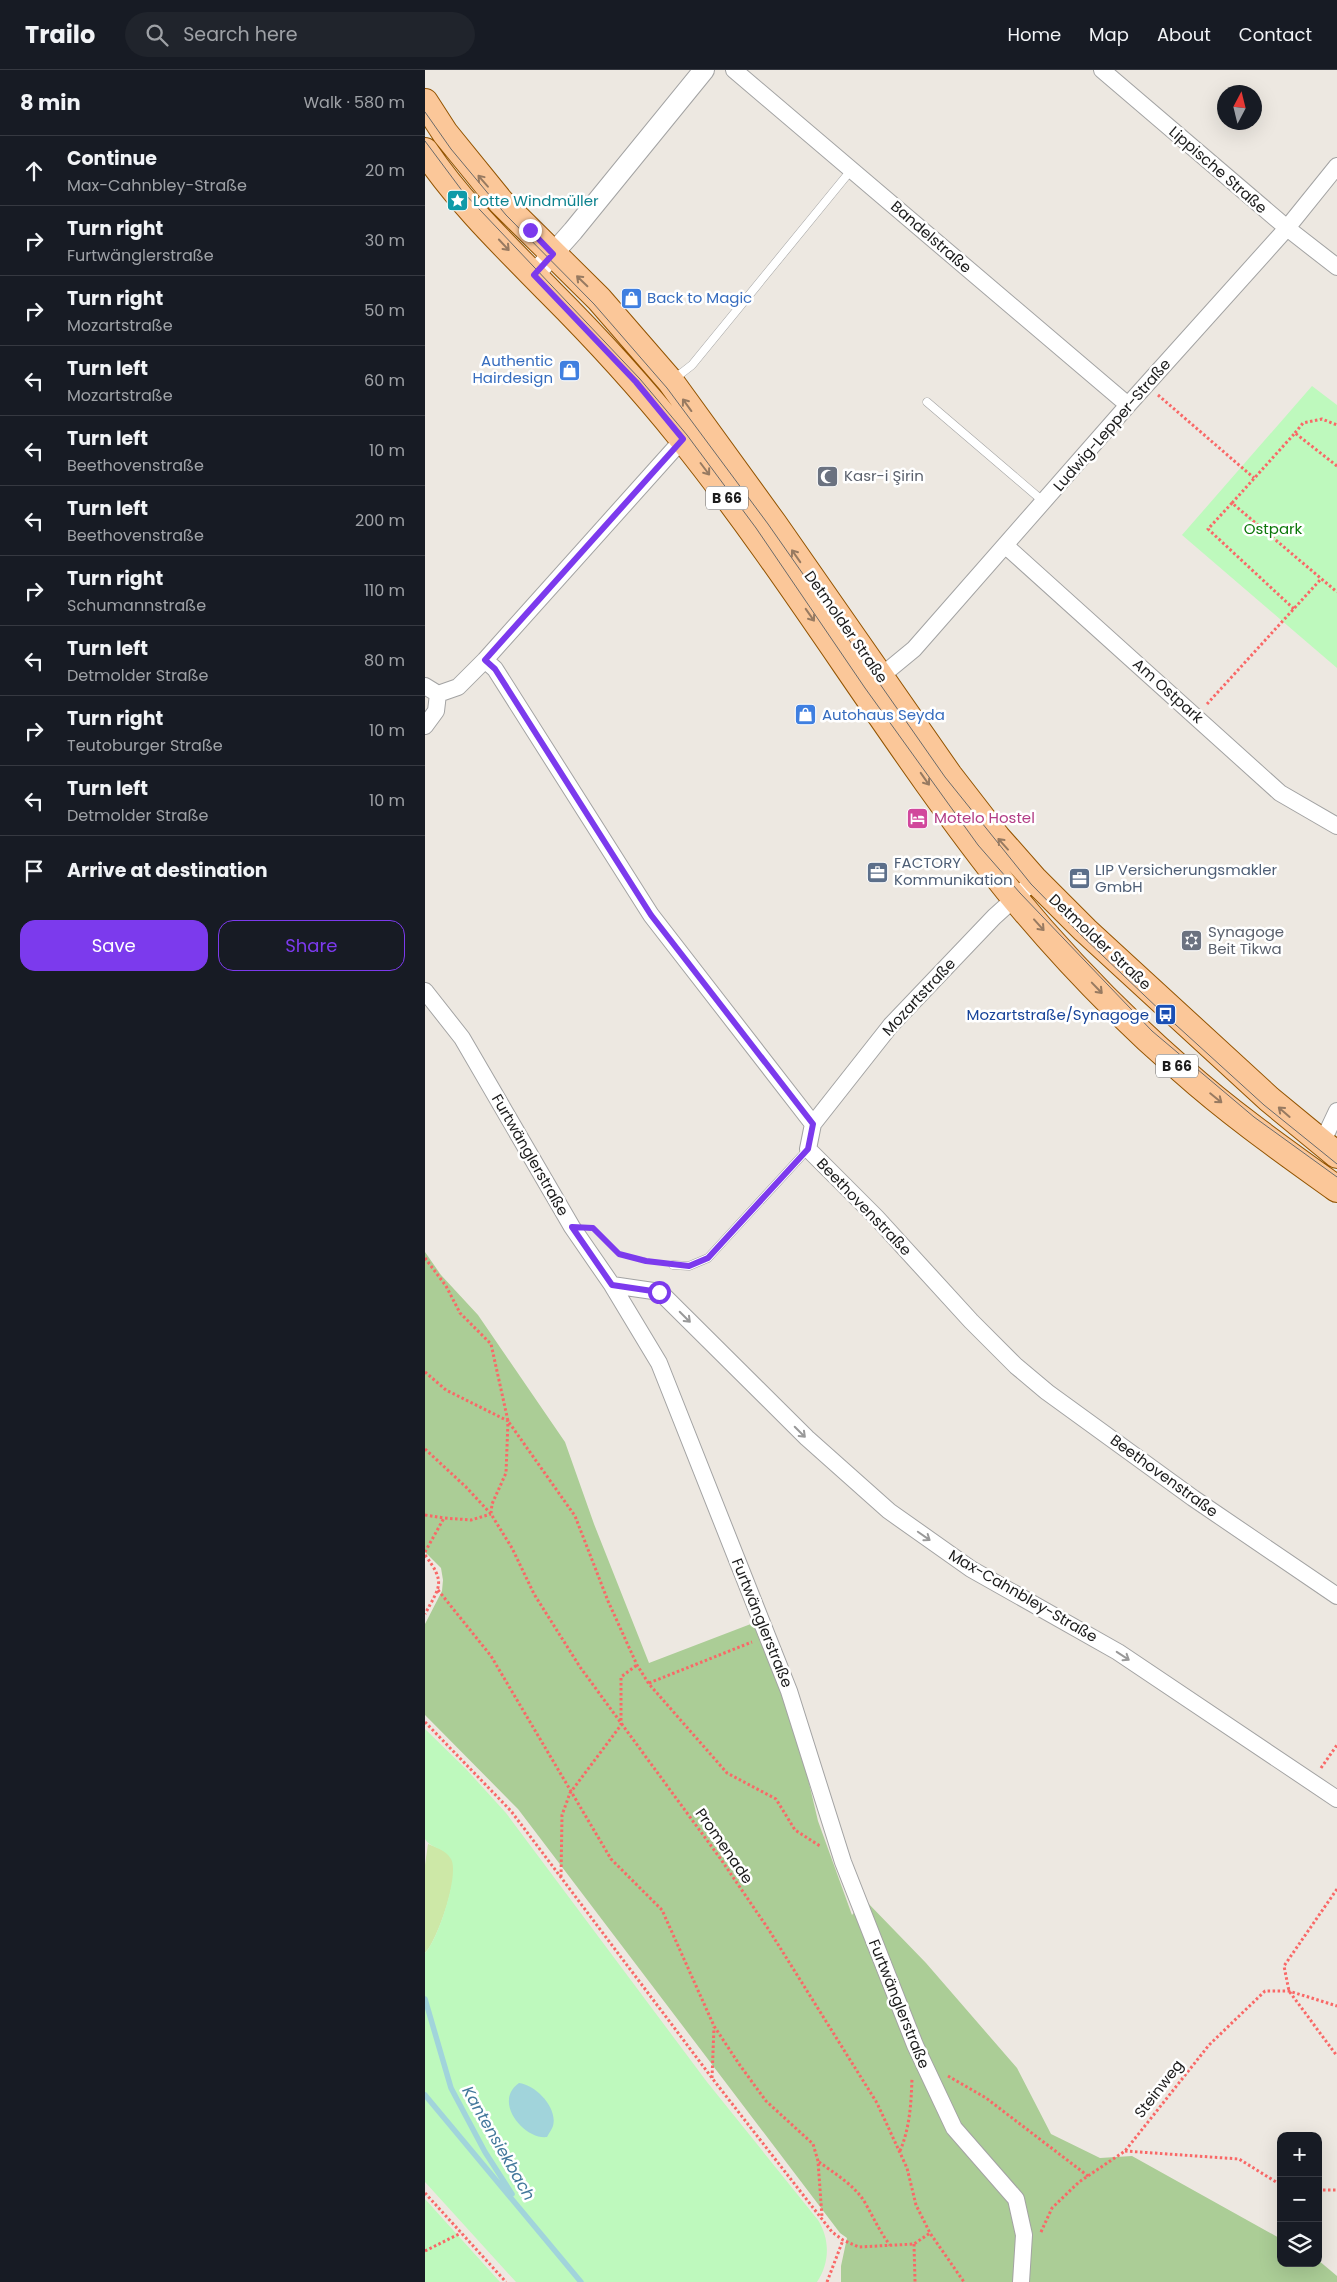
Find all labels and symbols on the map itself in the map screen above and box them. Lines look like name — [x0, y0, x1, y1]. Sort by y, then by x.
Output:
north arrow — [1217, 85, 1262, 130]
street label: Lippische Straße — [1165, 121, 1272, 218]
one-way arrow — [477, 174, 488, 187]
place icon: Lotte Windmüller — [445, 189, 469, 213]
place label: Lotte Windmüller — [473, 190, 599, 211]
street label: Bandelstraße — [886, 196, 976, 278]
route end — [519, 219, 542, 242]
one-way arrow — [498, 238, 510, 251]
one-way arrow — [576, 276, 588, 288]
shop icon: Back to Magic — [619, 286, 643, 310]
place label: Back to Magic — [647, 287, 752, 308]
place label: Authentic Hairdesign — [472, 350, 553, 388]
street label: Ludwig-Lepper-Straße — [1048, 354, 1175, 495]
shop icon: Authentic Hairdesign — [557, 358, 581, 382]
one-way arrow — [682, 398, 692, 412]
one-way arrow — [700, 462, 710, 476]
mosque icon: Kasr-i Şirin — [816, 464, 840, 488]
place label: Kasr-i Şirin — [844, 465, 924, 486]
road number: B 66 — [706, 486, 748, 509]
park label: Ostpark — [1244, 518, 1303, 539]
one-way arrow — [791, 549, 801, 563]
street label: Detmolder Straße — [800, 566, 893, 687]
one-way arrow — [805, 608, 815, 622]
street label: Am Ostpark — [1129, 653, 1208, 728]
shop icon: Autohaus Seyda — [794, 703, 818, 727]
place label: Autohaus Seyda — [822, 704, 945, 725]
one-way arrow — [920, 772, 930, 786]
hotel icon: Motelo Hostel — [906, 806, 930, 830]
place label: Motelo Hostel — [934, 807, 1035, 828]
one-way arrow — [998, 837, 1009, 850]
place label: FACTORY Kommunikation — [894, 852, 1013, 890]
place label: LIP Versicherungsmakler GmbH — [1095, 859, 1277, 897]
office icon: FACTORY Kommunikation — [866, 860, 890, 884]
office icon: LIP Versicherungsmakler GmbH — [1067, 867, 1091, 891]
street label: Detmolder Straße — [1045, 889, 1156, 995]
one-way arrow — [1033, 918, 1044, 931]
place label: Synagoge Beit Tikwa — [1208, 921, 1284, 959]
synagogue icon: Synagoge Beit Tikwa — [1180, 929, 1204, 953]
street label: Mozartstraße — [877, 953, 960, 1040]
one-way arrow — [1091, 981, 1103, 994]
bus stop icon: Mozartstraße/Synagoge — [1153, 1003, 1177, 1027]
place label: Mozartstraße/Synagoge — [967, 1004, 1149, 1025]
road number: B 66 — [1156, 1054, 1198, 1078]
street label: Furtwänglerstraße — [487, 1090, 574, 1220]
one-way arrow — [1209, 1093, 1222, 1104]
one-way arrow — [1278, 1107, 1291, 1118]
street label: Beethovenstraße — [812, 1153, 916, 1260]
route start — [648, 1281, 671, 1304]
one-way arrow — [679, 1311, 691, 1323]
one-way arrow — [794, 1425, 806, 1437]
street label: Beethovenstraße — [1106, 1429, 1222, 1522]
one-way arrow — [917, 1531, 931, 1541]
street label: Max-Cahnbley-Straße — [945, 1544, 1102, 1647]
street label: Furtwänglerstraße — [727, 1555, 798, 1691]
one-way arrow — [1116, 1651, 1130, 1661]
street label: Promenade — [691, 1804, 758, 1888]
street label: Furtwänglerstraße — [864, 1936, 935, 2072]
street label: Steinweg — [1129, 2055, 1188, 2122]
water label: Kantensiekbach — [456, 2082, 541, 2205]

